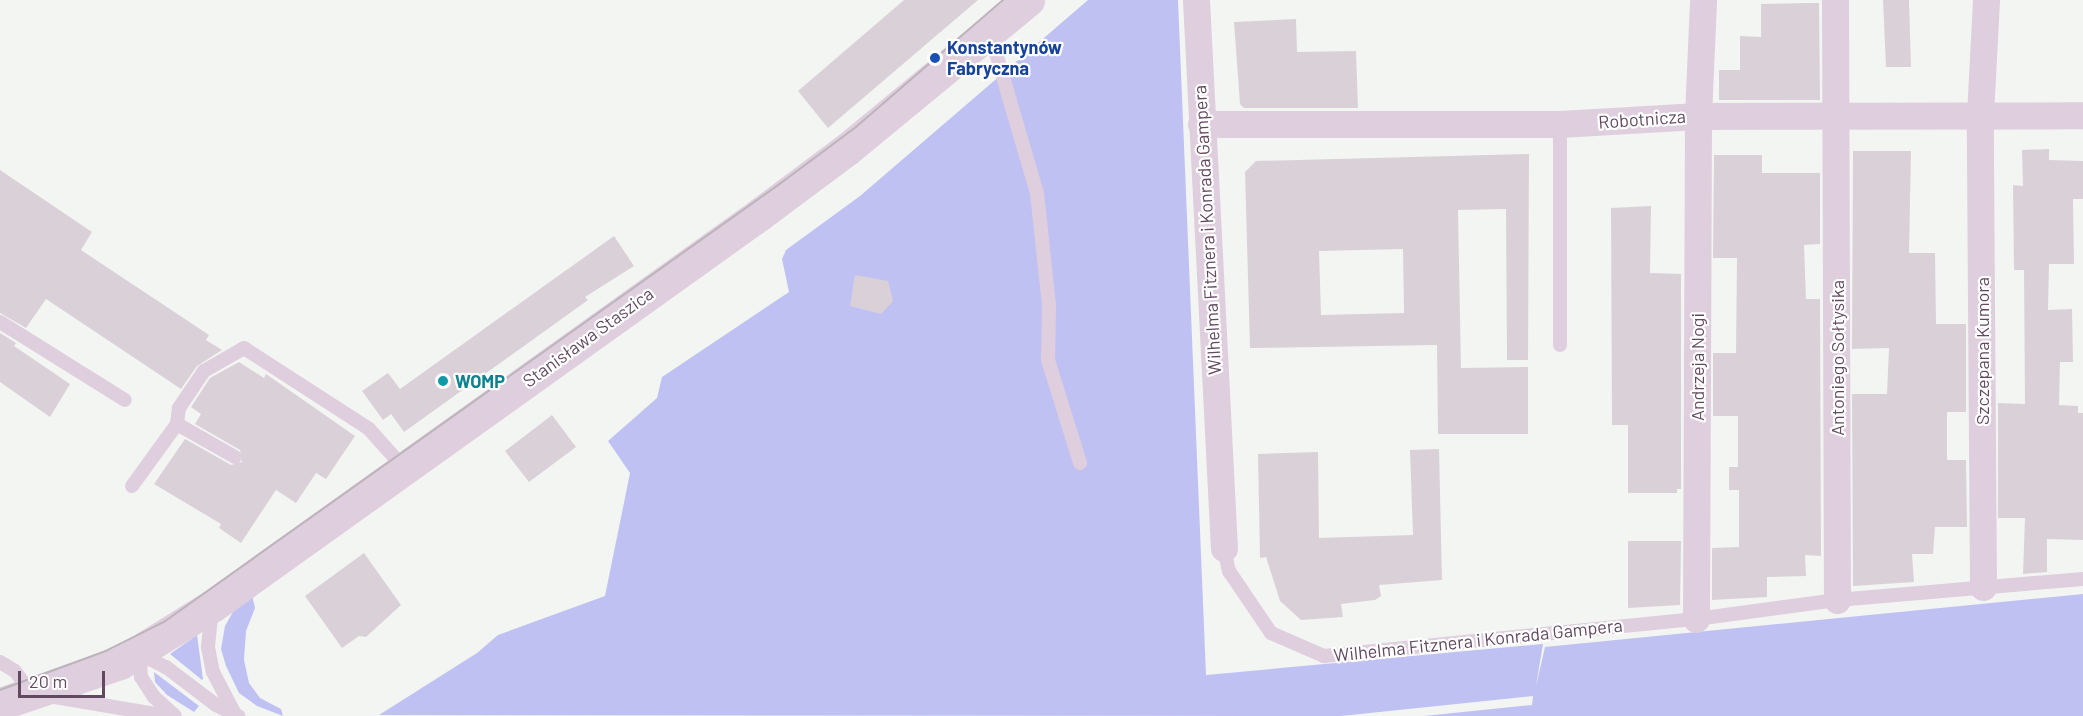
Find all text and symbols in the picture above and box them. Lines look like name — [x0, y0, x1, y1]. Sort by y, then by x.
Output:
place label: Konstantynów Fabryczna — [947, 37, 1062, 80]
marker: Konstantynów Fabryczna — [928, 51, 942, 65]
street label: Wilhelma Fitznera i Konrada Gampera — [1189, 84, 1225, 376]
street label: Robotnicza — [1598, 105, 1686, 133]
street label: Szczepana Kumora — [1971, 277, 1993, 425]
street label: Antoniego Sołtysika — [1826, 280, 1848, 436]
street label: Stanisława Staszica — [519, 282, 657, 392]
street label: Andrzeja Nogi — [1686, 313, 1708, 421]
place label: WOMP — [455, 370, 505, 392]
marker: WOMP — [436, 374, 450, 388]
street label: Wilhelma Fitznera i Konrada Gampera — [1333, 614, 1623, 666]
scale bar — [21, 659, 108, 697]
text: 20 m — [29, 670, 67, 692]

